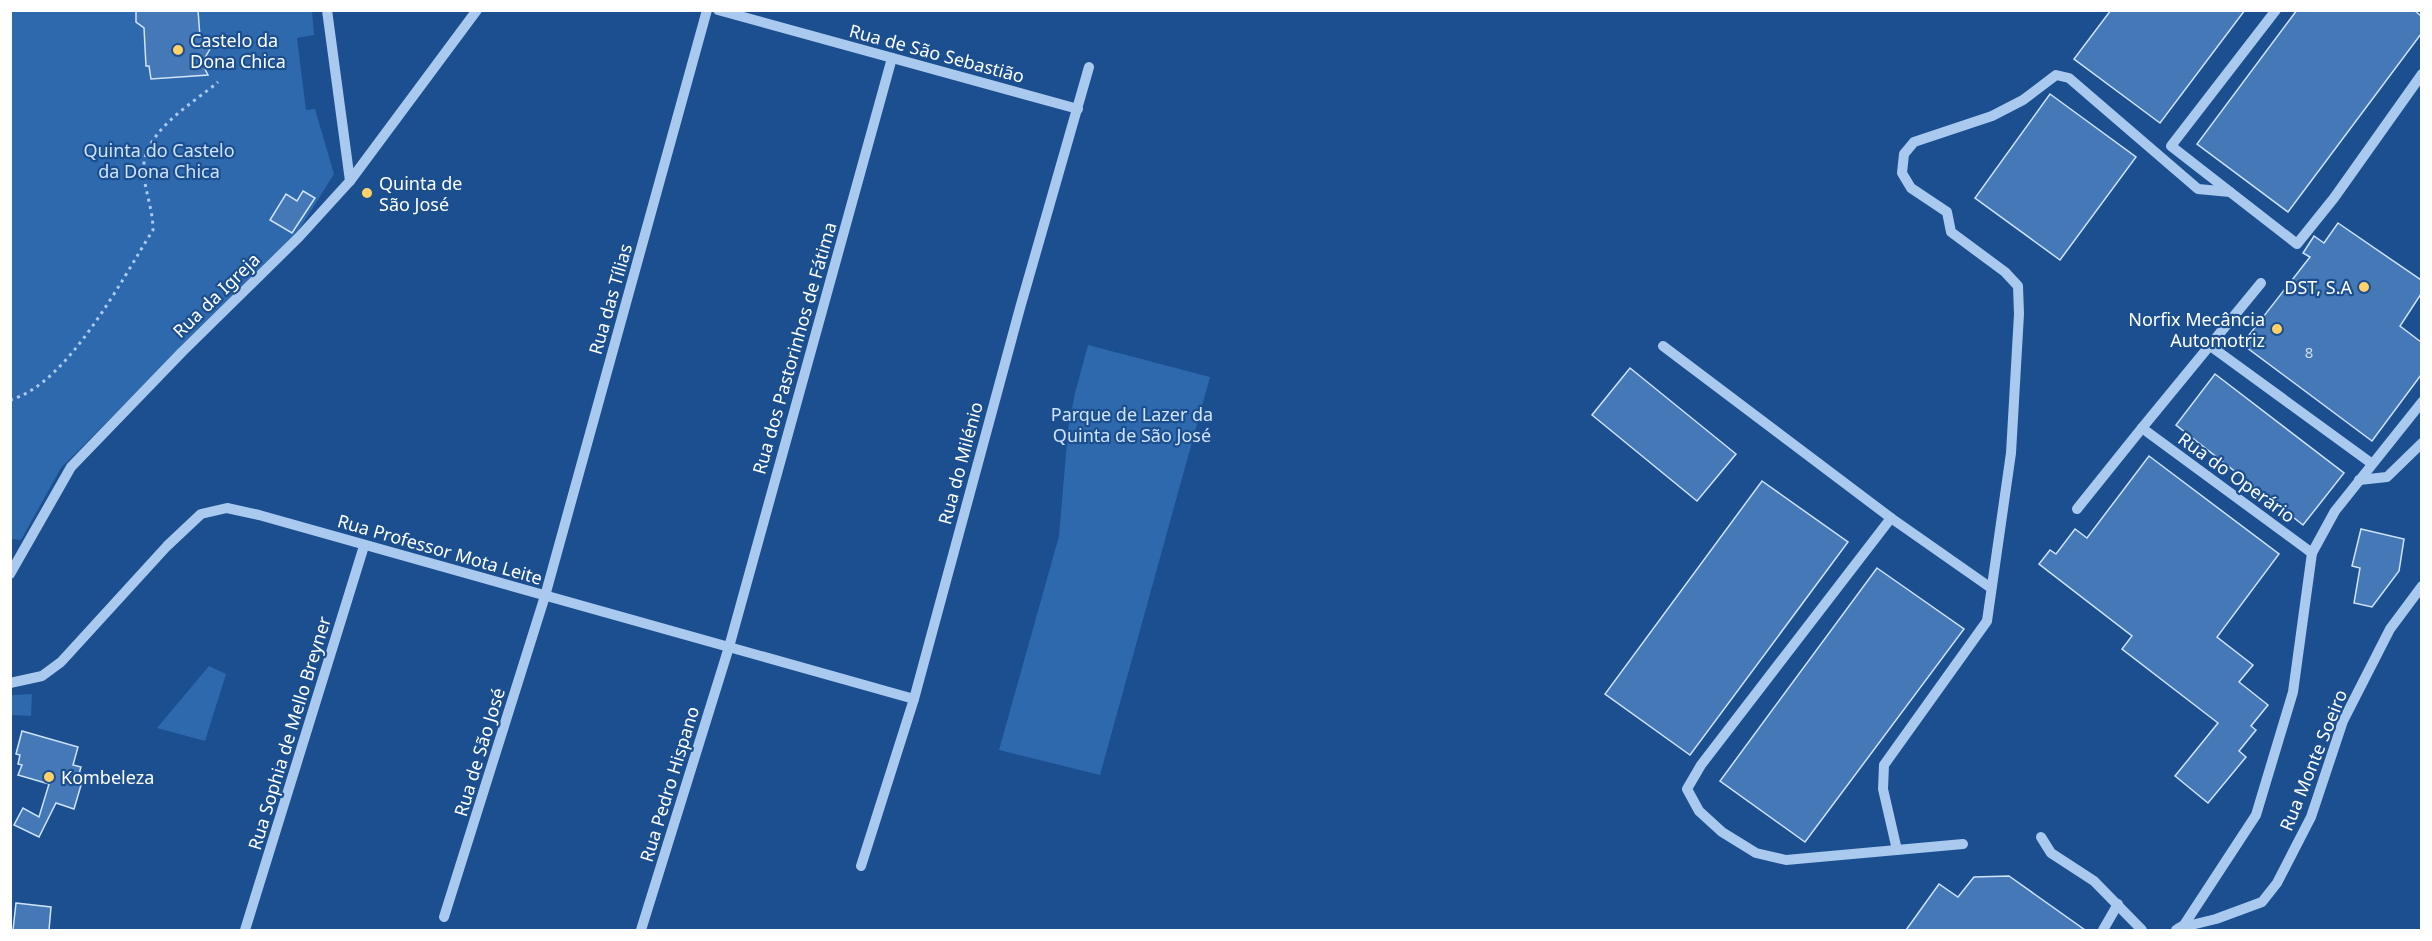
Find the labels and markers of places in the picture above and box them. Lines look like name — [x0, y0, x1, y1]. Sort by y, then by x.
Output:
place label: Castelo da Dona Chica — [190, 28, 286, 73]
marker: Castelo da Dona Chica — [171, 43, 185, 57]
place label: Quinta de São José — [379, 171, 462, 216]
marker: Quinta de São José — [360, 186, 374, 200]
place label: DST, S.A — [2284, 275, 2352, 299]
marker: DST, S.A — [2357, 280, 2371, 294]
place label: Norfix Mecância Automotriz — [2128, 307, 2265, 352]
marker: Norfix Mecância Automotriz — [2270, 322, 2284, 336]
place label: Kombeleza — [61, 765, 154, 789]
marker: Kombeleza — [42, 770, 56, 784]

